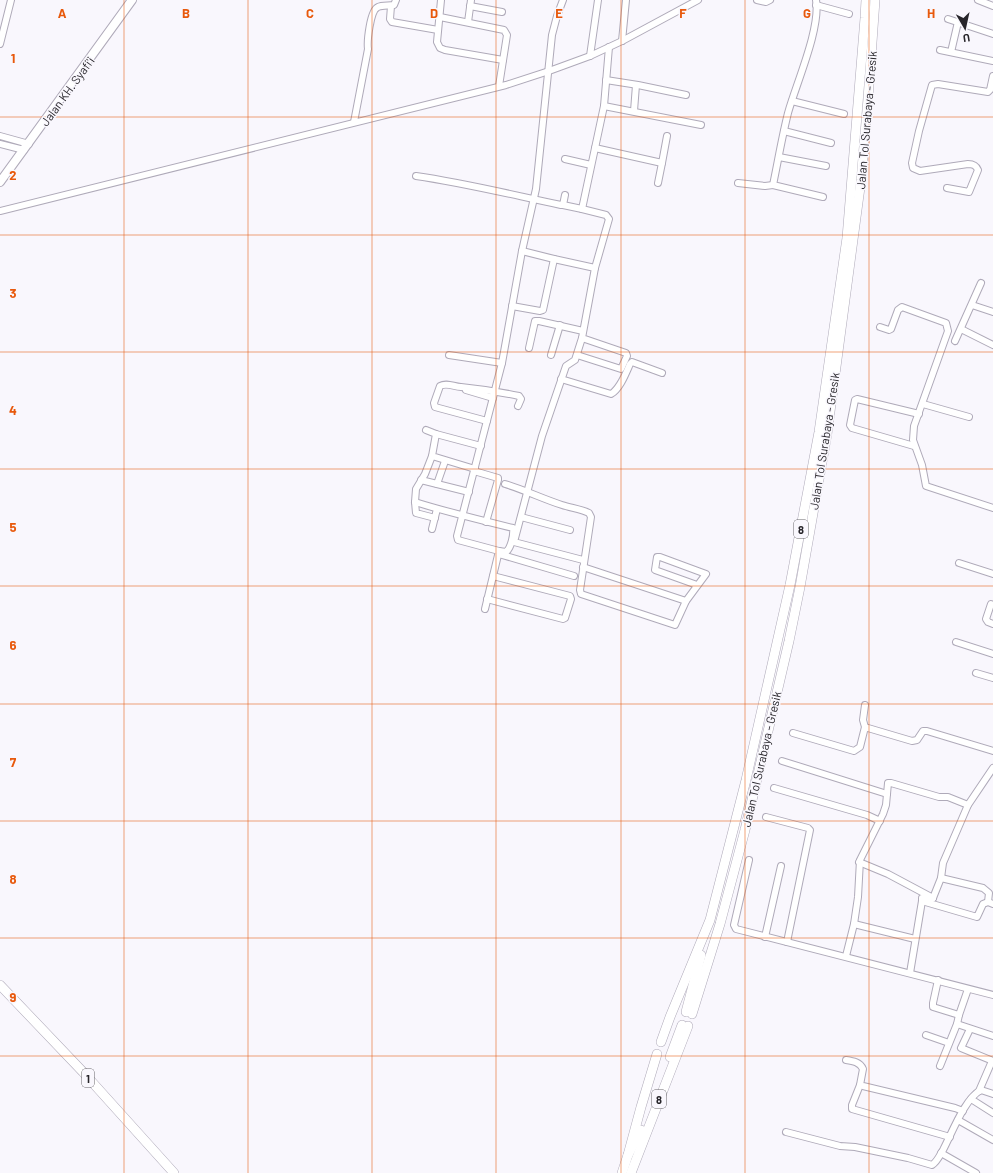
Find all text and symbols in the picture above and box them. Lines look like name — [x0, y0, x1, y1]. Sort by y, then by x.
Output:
text: A — [58, 5, 67, 21]
text: B — [182, 5, 190, 21]
text: C — [306, 5, 314, 21]
text: D — [430, 5, 438, 21]
text: E — [555, 5, 563, 21]
text: F — [679, 5, 687, 21]
text: G — [803, 5, 811, 21]
text: H — [927, 5, 935, 21]
north arrow — [945, 8, 985, 48]
text: U — [962, 31, 971, 45]
text: 1 — [11, 50, 15, 66]
street label: Jalan Tol Surabaya - Gresik — [853, 50, 879, 190]
street label: Jalan KH. Syafi'i — [37, 54, 97, 128]
text: 2 — [9, 167, 17, 183]
text: 3 — [9, 285, 17, 301]
street label: Jalan Tol Surabaya - Gresik — [806, 371, 842, 511]
text: 4 — [9, 402, 17, 418]
text: 5 — [9, 519, 17, 535]
road number: 8 — [794, 520, 808, 538]
text: 6 — [10, 637, 17, 653]
street label: Jalan Tol Surabaya - Gresik — [739, 690, 783, 828]
text: 7 — [10, 754, 17, 770]
text: 8 — [9, 871, 17, 887]
text: 9 — [10, 989, 17, 1005]
road number: 1 — [82, 1069, 94, 1087]
road number: 8 — [652, 1090, 666, 1108]

